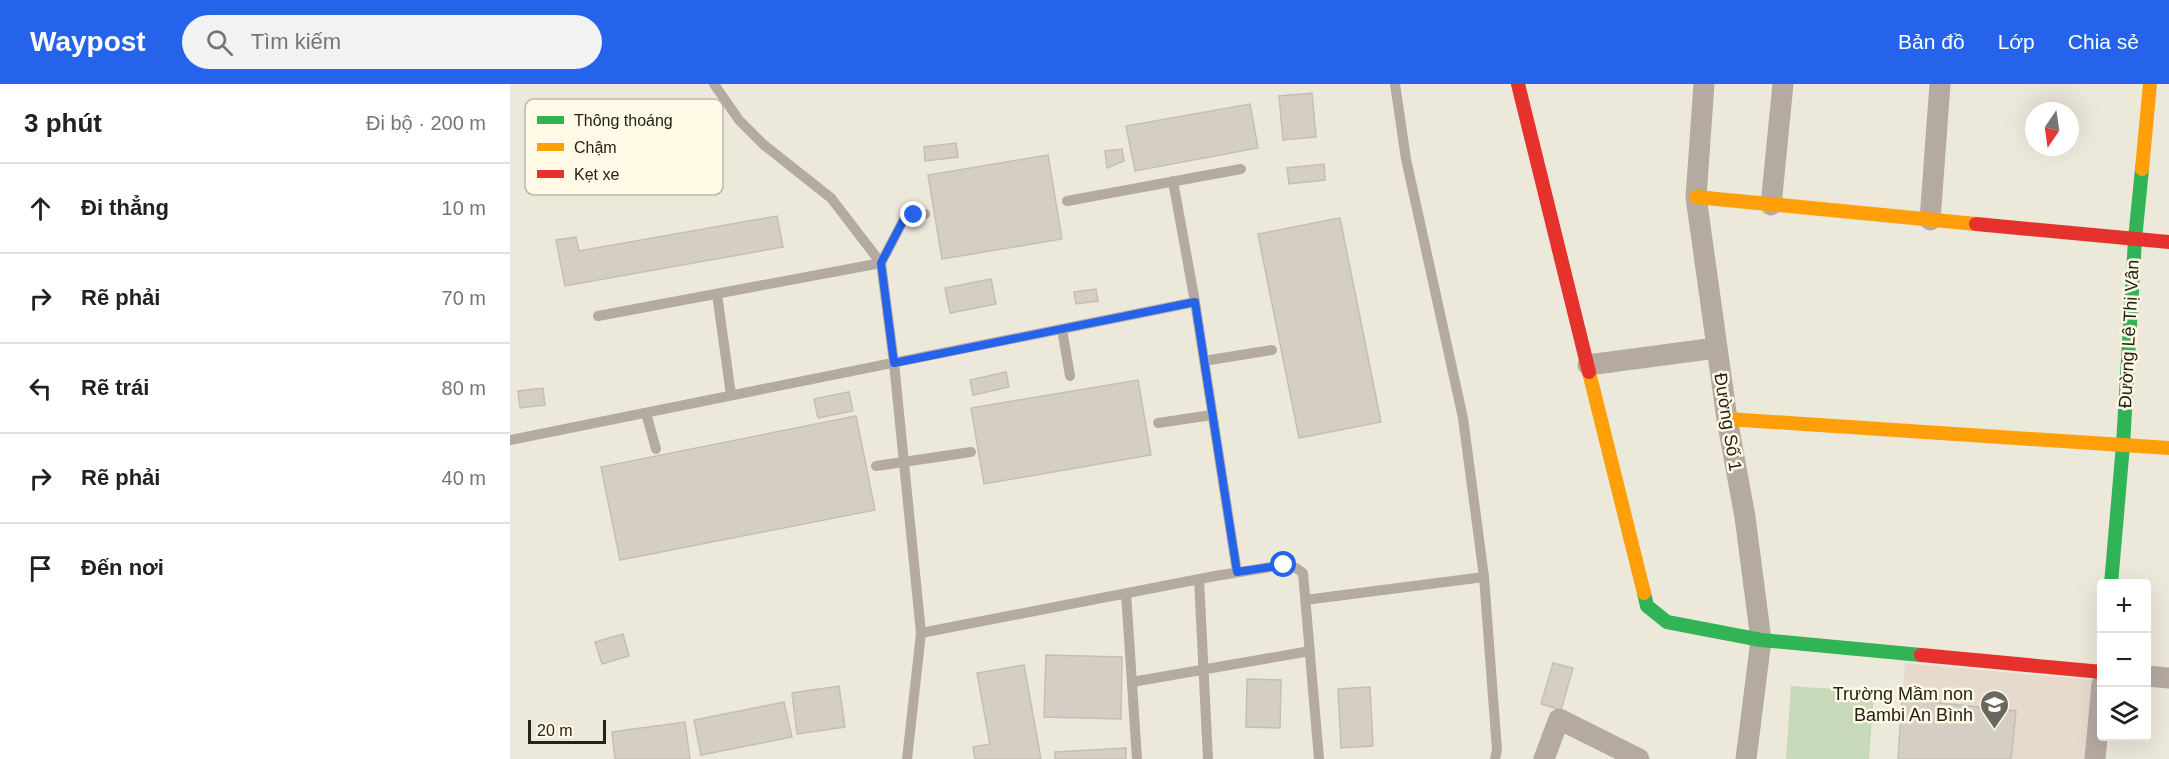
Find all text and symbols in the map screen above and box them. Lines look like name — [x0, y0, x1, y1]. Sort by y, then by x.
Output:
search box — [182, 15, 602, 69]
text: Waypost — [30, 26, 146, 57]
icon: search — [203, 26, 236, 59]
text: Tìm kiếm — [251, 29, 341, 54]
text: Bản đồ — [1898, 30, 1965, 53]
text: Lớp — [1998, 30, 2035, 53]
text: Chia sẻ — [2068, 30, 2139, 53]
legend — [525, 99, 723, 195]
north arrow — [2025, 102, 2079, 156]
text: 3 phút — [24, 108, 102, 138]
text: Đi bộ · 200 m — [366, 112, 486, 134]
text: Thông thoáng — [574, 112, 673, 129]
text: Chậm — [574, 139, 617, 156]
text: Kẹt xe — [574, 166, 619, 183]
icon: ahead — [24, 192, 57, 225]
text: Đi thẳng — [81, 195, 169, 220]
text: 10 m — [442, 197, 486, 219]
route end — [900, 201, 926, 227]
street label: Đường Lê Thị Vân — [2115, 259, 2143, 409]
icon: right — [24, 282, 57, 315]
text: Rẽ phải — [81, 285, 160, 310]
text: 70 m — [442, 287, 486, 309]
icon: left — [24, 372, 57, 405]
street label: Đường Số 1 — [1710, 372, 1746, 472]
text: Rẽ trái — [81, 375, 149, 400]
text: 80 m — [442, 377, 486, 399]
icon: right — [24, 462, 57, 495]
text: Rẽ phải — [81, 465, 160, 490]
text: 40 m — [442, 467, 486, 489]
route start — [1270, 551, 1296, 577]
icon: arrive — [24, 552, 57, 585]
text: Đến nơi — [81, 555, 164, 580]
map controls — [2097, 579, 2151, 741]
button: + — [2097, 579, 2151, 633]
button: − — [2097, 633, 2151, 687]
place label: Trường Mầm non Bambi An Bình — [1833, 684, 1973, 725]
button: layers — [2097, 687, 2151, 741]
school or university icon: Trường Mầm non Bambi An Bình — [1978, 688, 2010, 730]
scale bar — [528, 717, 606, 744]
text: 20 m — [537, 722, 573, 739]

